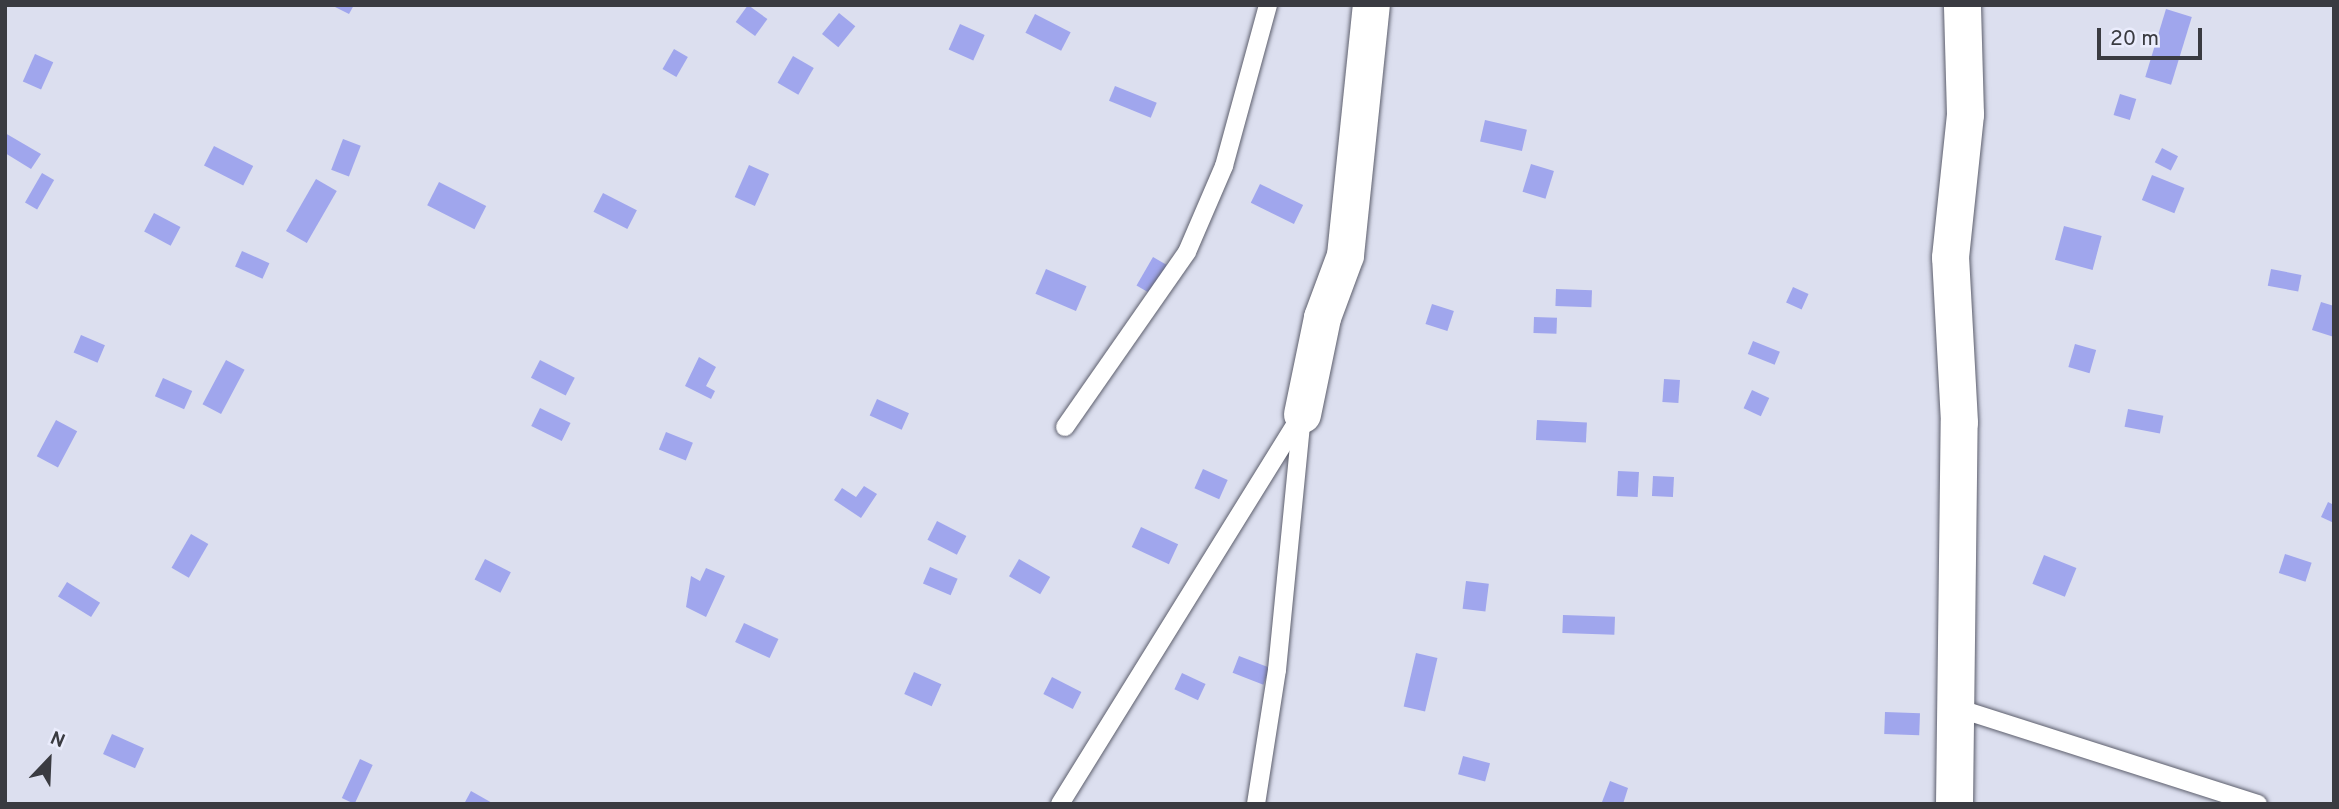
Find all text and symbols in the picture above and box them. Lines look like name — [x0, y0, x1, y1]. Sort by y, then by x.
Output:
scale bar — [2101, 14, 2206, 58]
text: 20 m — [2110, 26, 2159, 53]
north arrow — [14, 725, 84, 795]
text: N — [46, 727, 68, 754]

